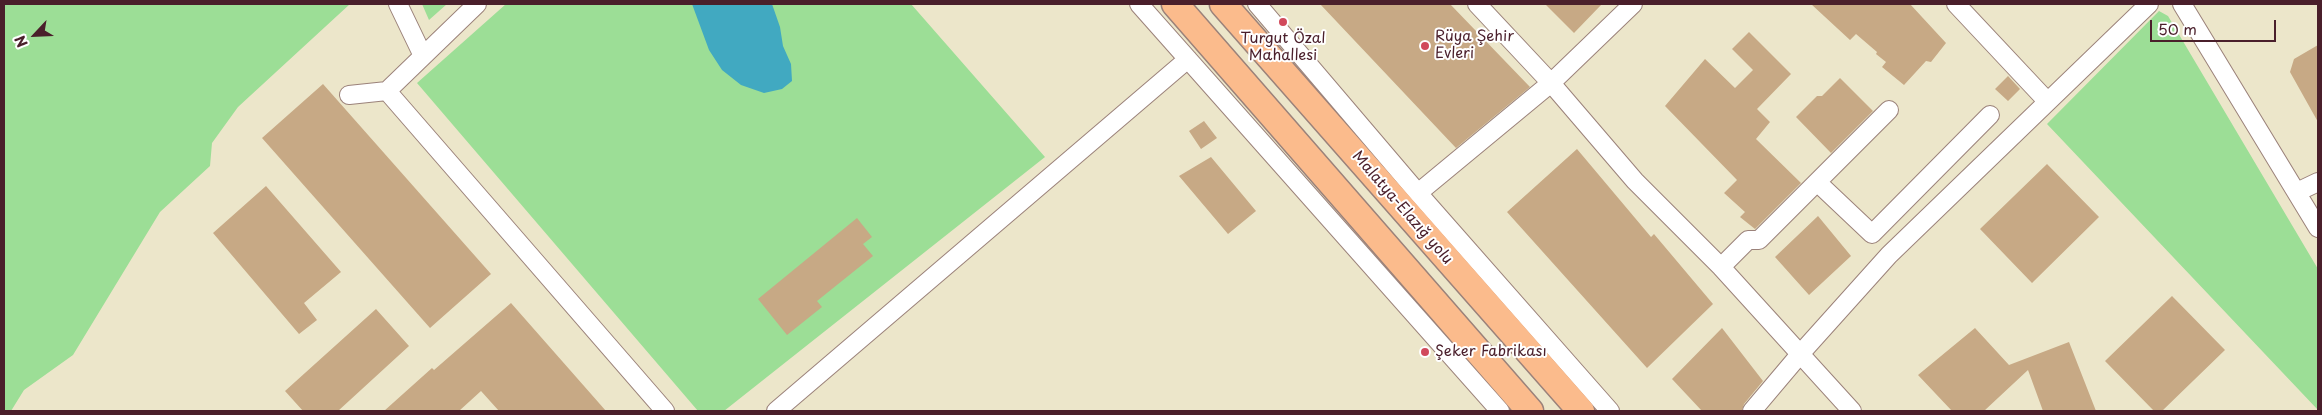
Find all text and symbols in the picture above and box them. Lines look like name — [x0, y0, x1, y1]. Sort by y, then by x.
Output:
north arrow — [10, 10, 60, 60]
scale bar — [2152, 10, 2278, 42]
marker: Turgut Özal Mahallesi — [1277, 16, 1289, 28]
text: 50 m — [2158, 17, 2197, 40]
place label: Rüya Şehir Evleri — [1435, 28, 1514, 63]
place label: Turgut Özal Mahallesi — [1240, 30, 1326, 65]
text: N — [9, 32, 33, 51]
marker: Rüya Şehir Evleri — [1419, 40, 1431, 52]
street label: Malatya-Elazığ yolu — [1348, 148, 1456, 268]
place label: Şeker Fabrikası — [1435, 343, 1547, 361]
marker: Şeker Fabrikası — [1419, 346, 1431, 358]

